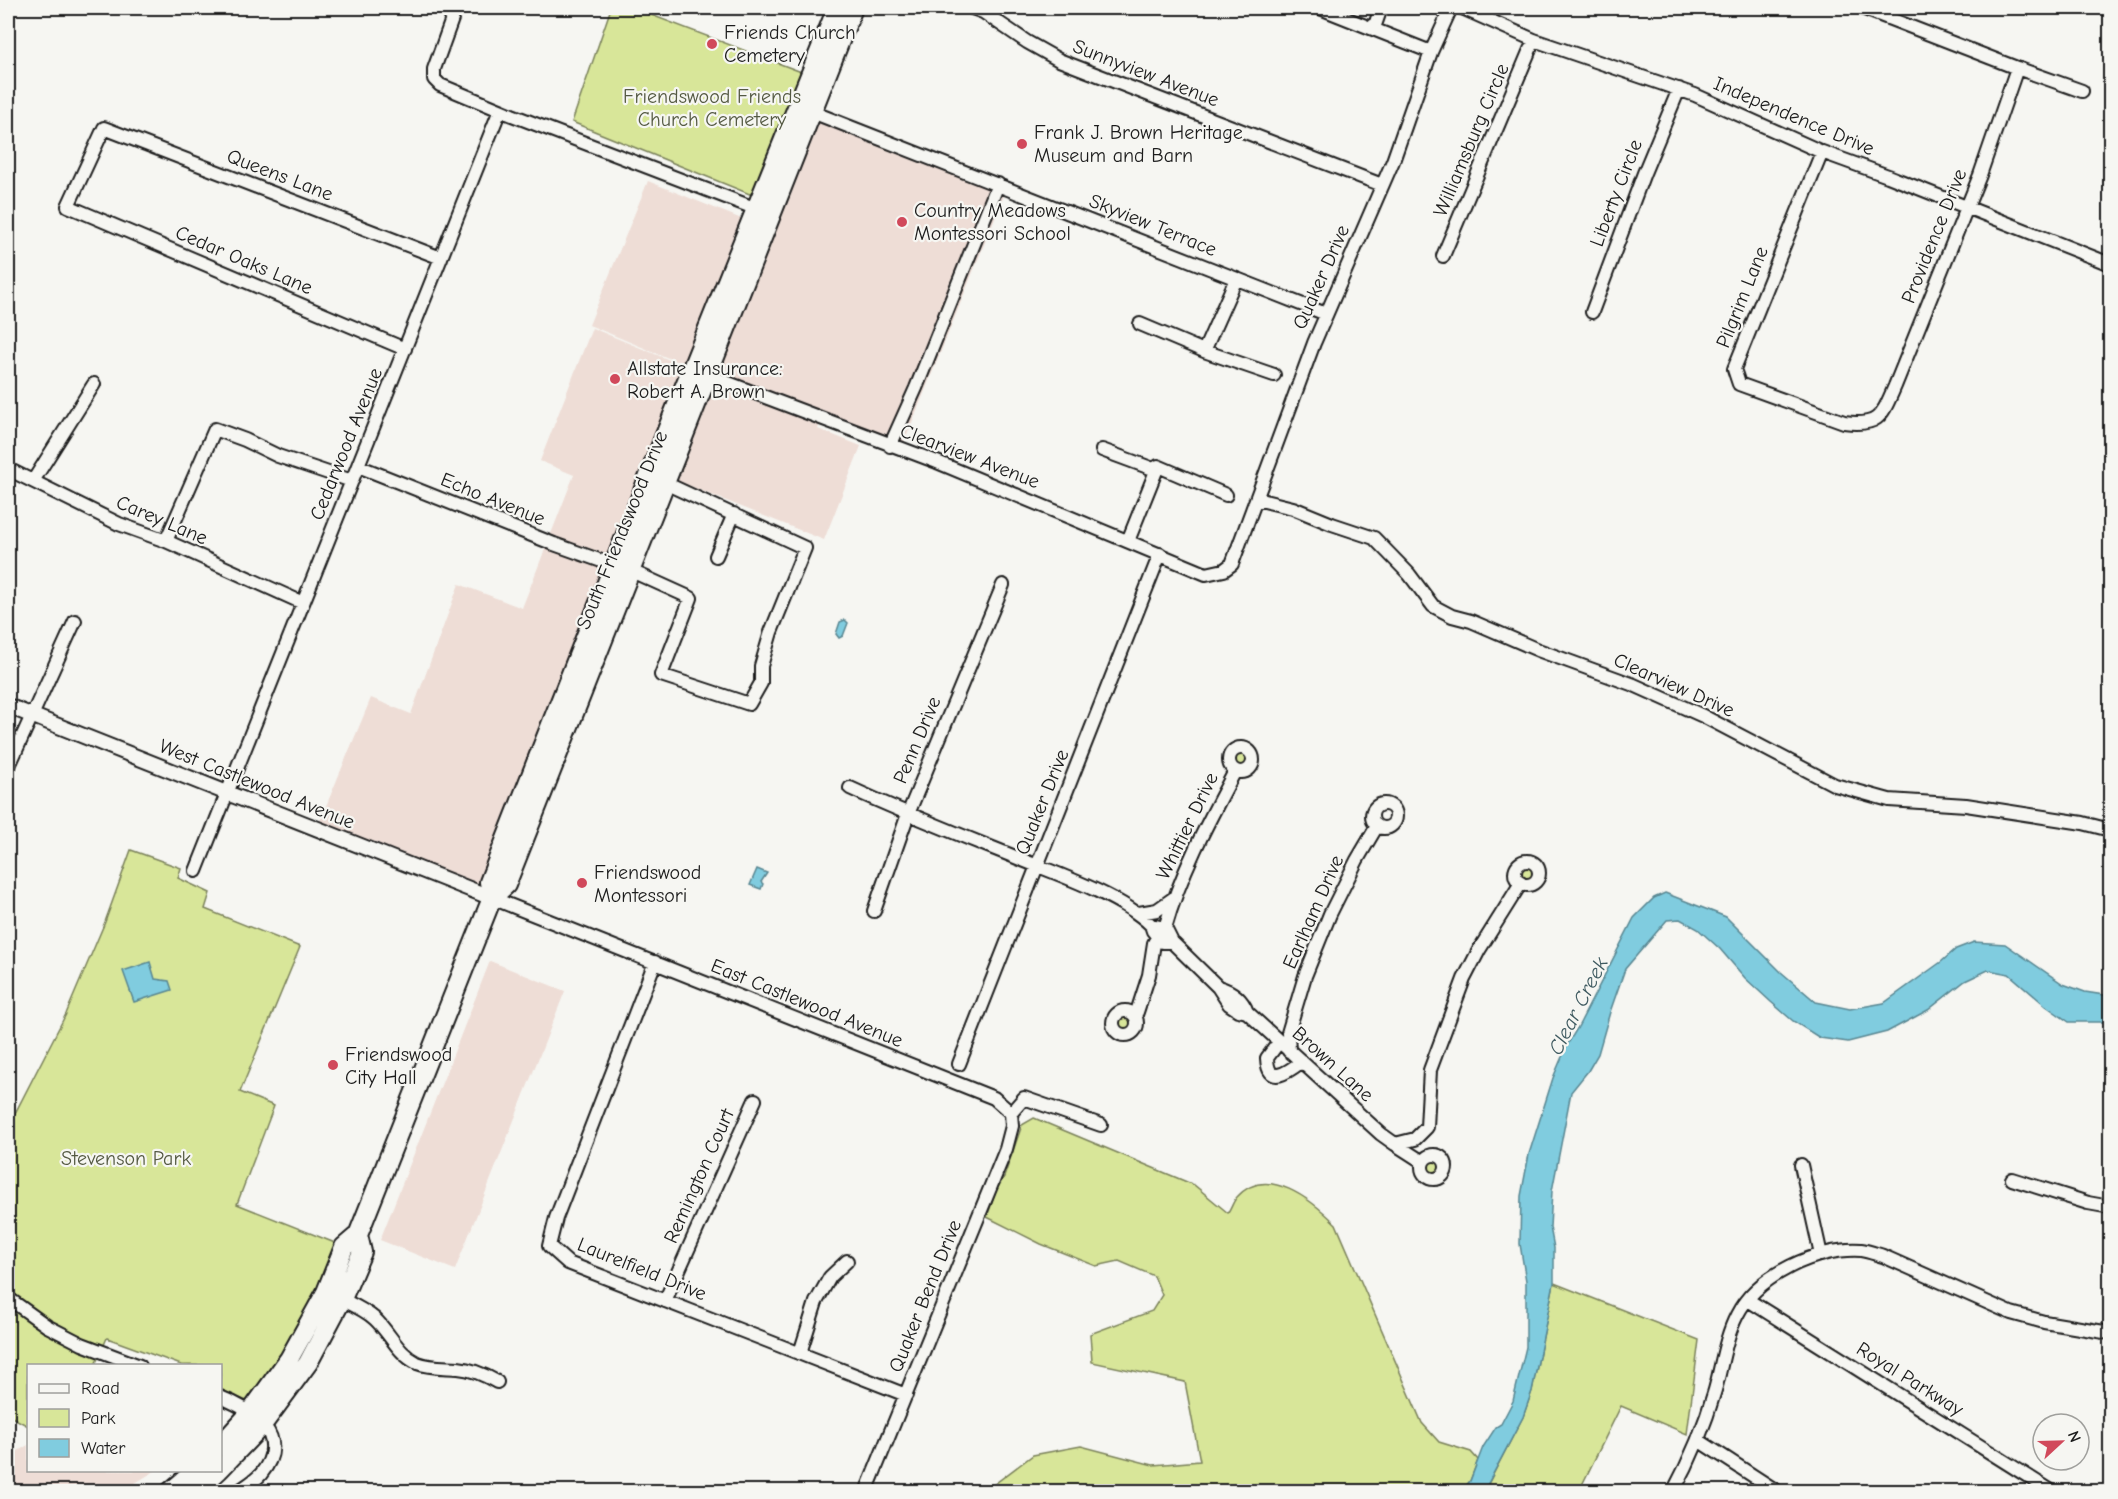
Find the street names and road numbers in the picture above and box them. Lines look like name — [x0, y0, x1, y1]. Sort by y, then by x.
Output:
street label: Sunnyview Avenue — [1070, 35, 1222, 111]
street label: Williamsburg Circle — [1428, 60, 1514, 220]
street label: Independence Drive — [1710, 72, 1878, 160]
street label: Liberty Circle — [1585, 136, 1647, 250]
street label: Queens Lane — [224, 144, 336, 206]
street label: Providence Drive — [1897, 165, 1971, 307]
street label: Skyview Terrace — [1086, 189, 1220, 261]
street label: Cedar Oaks Lane — [172, 221, 316, 299]
street label: Quaker Drive — [1288, 221, 1354, 333]
street label: Pilgrim Lane — [1711, 243, 1773, 351]
street label: Cedarwood Avenue — [305, 365, 387, 523]
street label: Clearview Avenue — [897, 419, 1043, 493]
street label: South Friendswood Drive — [572, 427, 672, 633]
street label: Echo Avenue — [437, 468, 549, 530]
street label: Carey Lane — [113, 490, 211, 550]
street label: Clearview Drive — [1610, 648, 1738, 722]
street label: Penn Drive — [888, 693, 946, 787]
street label: West Castlewood Avenue — [156, 734, 358, 834]
street label: Quaker Drive — [1010, 746, 1074, 858]
street label: Whittier Drive — [1151, 769, 1223, 883]
street label: Earlham Drive — [1278, 852, 1348, 972]
street label: East Castlewood Avenue — [708, 954, 906, 1052]
street label: Brown Lane — [1288, 1022, 1378, 1106]
street label: Remington Court — [659, 1104, 739, 1247]
street label: Quaker Bend Drive — [884, 1216, 966, 1376]
street label: Laurelfield Drive — [574, 1233, 710, 1305]
street label: Royal Parkway — [1852, 1337, 1968, 1421]

